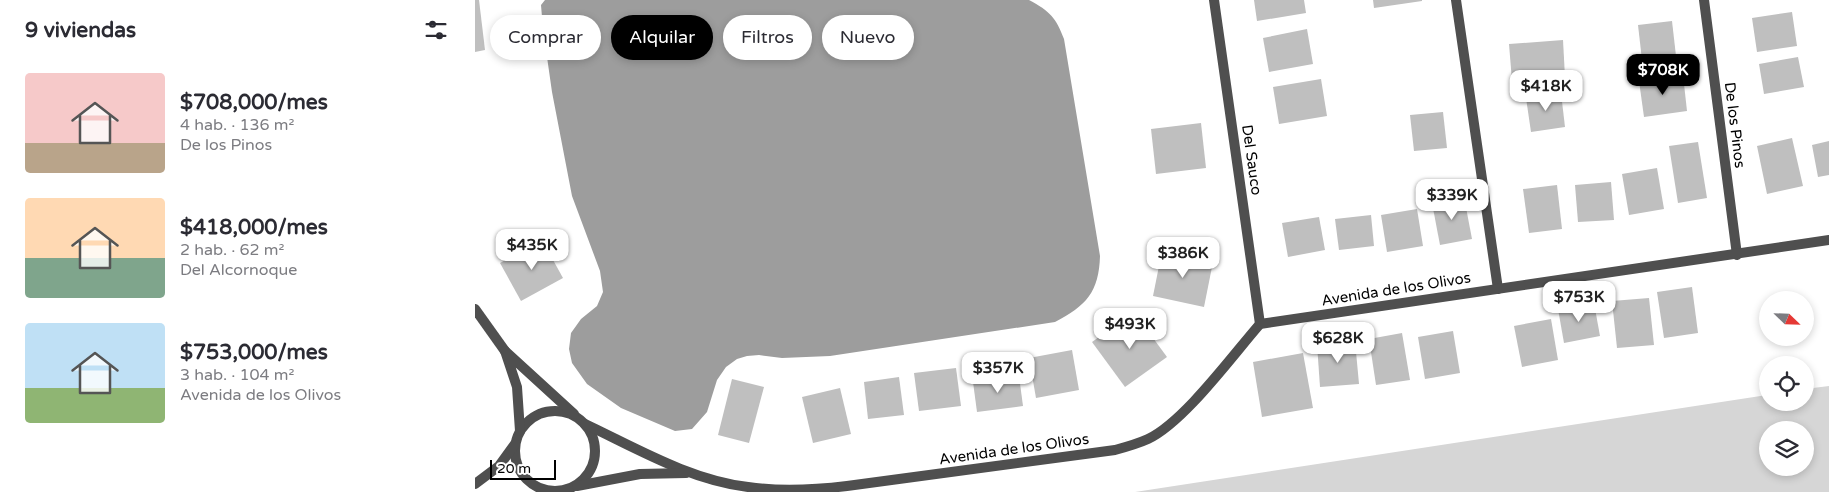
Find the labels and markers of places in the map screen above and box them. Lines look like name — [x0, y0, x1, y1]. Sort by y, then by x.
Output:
pin: $708K — [1628, 54, 1698, 96]
pin: $418K — [1511, 70, 1581, 112]
pin: $339K — [1417, 178, 1487, 221]
pin: $435K — [497, 228, 567, 271]
pin: $386K — [1148, 236, 1218, 279]
pin: $753K — [1544, 280, 1614, 323]
pin: $493K — [1095, 308, 1165, 350]
pin: $628K — [1303, 322, 1373, 364]
pin: $357K — [963, 352, 1033, 394]

